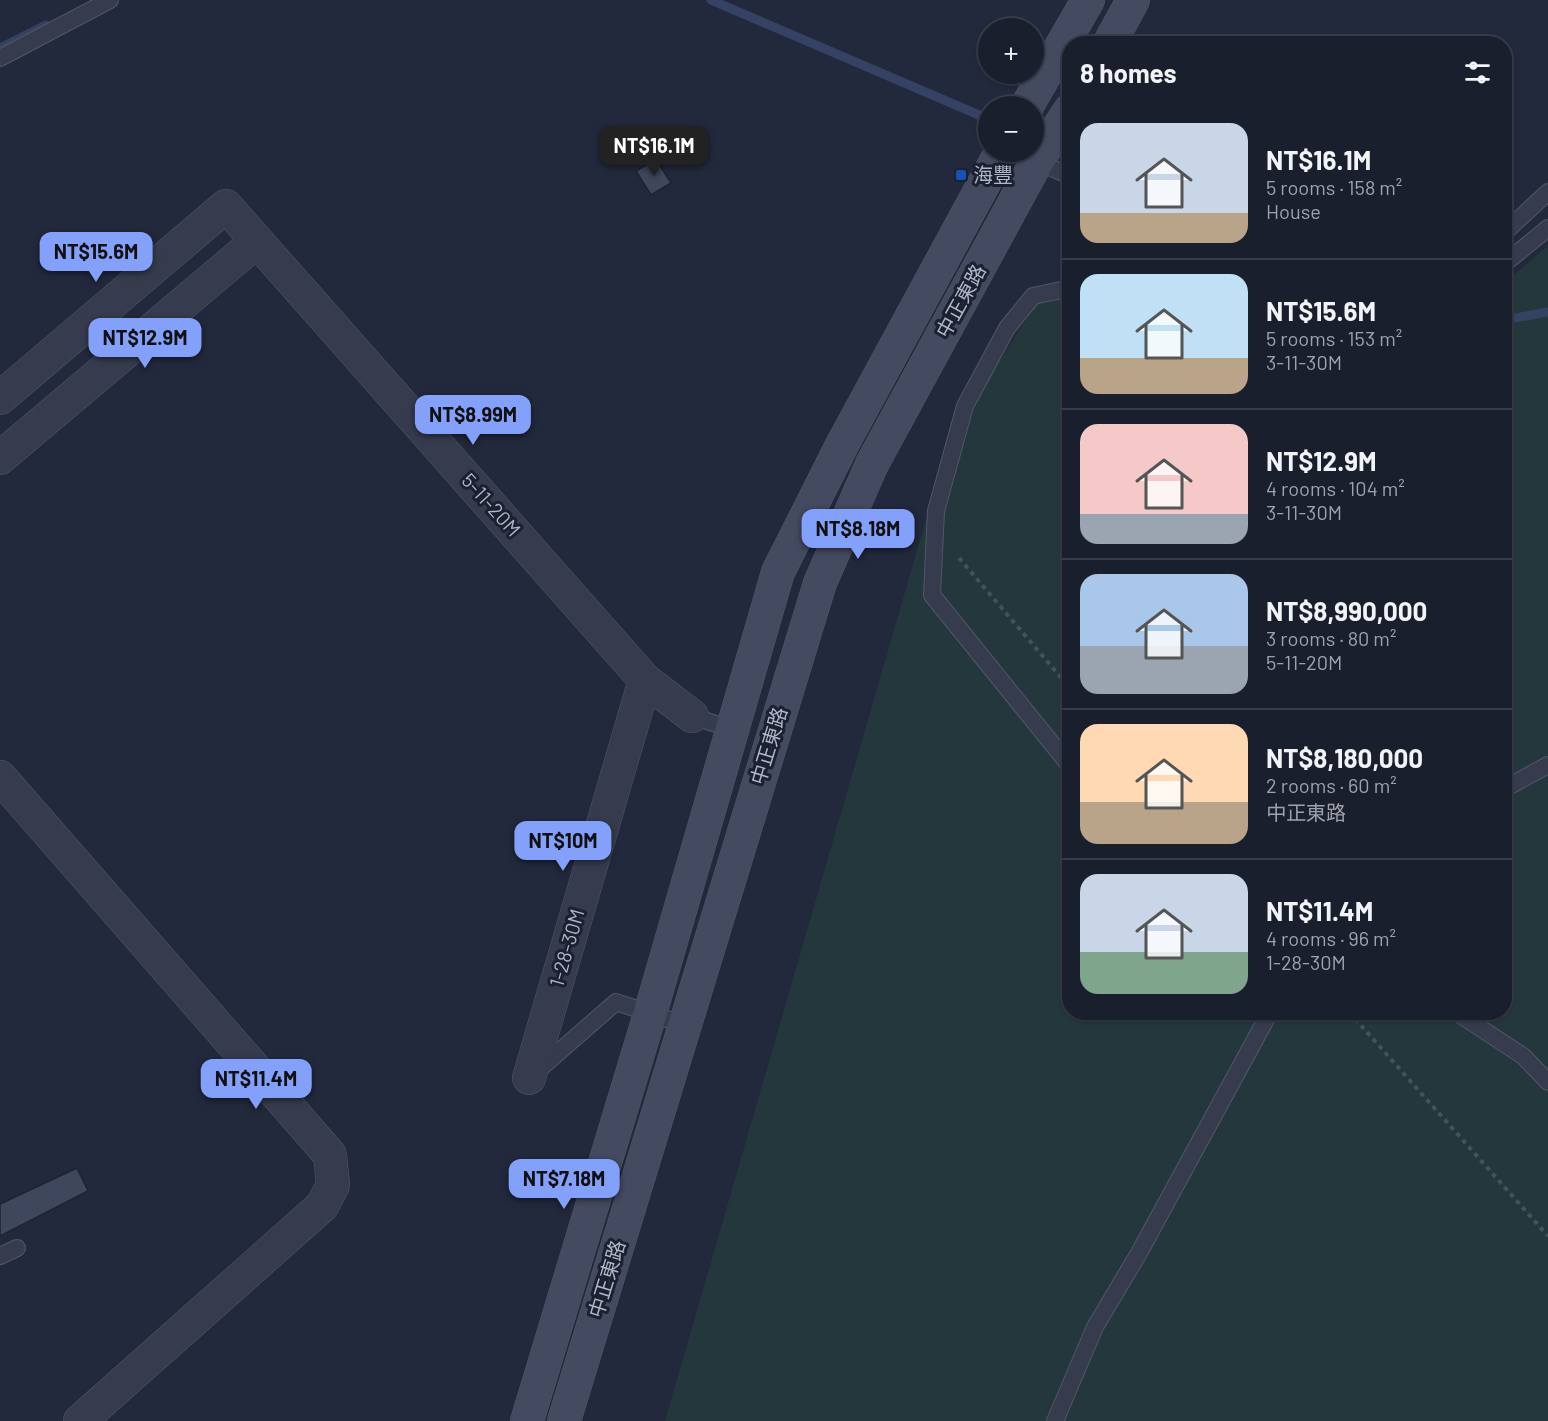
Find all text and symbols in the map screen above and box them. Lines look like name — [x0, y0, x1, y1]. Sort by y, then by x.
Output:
map controls — [978, 18, 1044, 162]
button: + — [978, 18, 1044, 84]
icon: filters — [1461, 56, 1494, 89]
text: 8 homes — [1080, 57, 1177, 88]
button: − — [978, 96, 1044, 162]
pin: NT$16.1M — [592, 126, 716, 177]
text: NT$16.1M — [613, 133, 695, 157]
text: NT$16.1M — [1266, 144, 1371, 175]
icon: home — [1128, 147, 1200, 219]
place label: 海豐 — [973, 162, 1013, 186]
marker: 海豐 — [954, 168, 968, 182]
text: 5 rooms · 158 m² — [1266, 175, 1402, 199]
text: House — [1266, 199, 1321, 223]
pin: NT$15.6M — [34, 232, 158, 283]
text: NT$15.6M — [54, 239, 138, 263]
street label: 中正東路 — [930, 260, 990, 341]
text: NT$15.6M — [1266, 295, 1376, 326]
icon: home — [1128, 298, 1200, 370]
pin: NT$12.9M — [83, 318, 207, 369]
text: NT$12.9M — [102, 325, 188, 349]
text: 5 rooms · 153 m² — [1266, 326, 1402, 350]
text: 3-11-30M — [1266, 350, 1342, 374]
pin: NT$8.99M — [411, 395, 535, 446]
text: NT$8.99M — [429, 402, 517, 426]
text: NT$12.9M — [1266, 445, 1377, 476]
icon: home — [1128, 448, 1200, 520]
street label: 5-11-20M — [457, 468, 526, 541]
text: 4 rooms · 104 m² — [1266, 476, 1405, 500]
text: 3-11-30M — [1266, 500, 1342, 524]
pin: NT$8.18M — [796, 509, 920, 560]
text: NT$8.18M — [816, 516, 900, 540]
text: NT$8,990,000 — [1266, 595, 1427, 626]
icon: home — [1128, 598, 1200, 670]
text: 3 rooms · 80 m² — [1266, 626, 1396, 650]
text: 5-11-20M — [1266, 650, 1342, 674]
street label: 中正東路 — [745, 704, 791, 787]
text: NT$8,180,000 — [1266, 742, 1423, 773]
icon: home — [1128, 748, 1200, 820]
text: 2 rooms · 60 m² — [1266, 773, 1397, 797]
text: 中正東路 — [1266, 800, 1346, 824]
pin: NT$10M — [514, 821, 612, 872]
text: NT$10M — [528, 828, 598, 852]
text: NT$11.4M — [1266, 895, 1373, 926]
icon: home — [1128, 898, 1200, 970]
street label: 1-28-30M — [544, 906, 589, 989]
text: 4 rooms · 96 m² — [1266, 926, 1396, 950]
text: 1-28-30M — [1266, 950, 1346, 974]
pin: NT$11.4M — [194, 1059, 318, 1110]
text: NT$11.4M — [215, 1066, 297, 1090]
pin: NT$7.18M — [502, 1159, 626, 1210]
text: NT$7.18M — [523, 1166, 605, 1190]
street label: 中正東路 — [583, 1237, 629, 1320]

